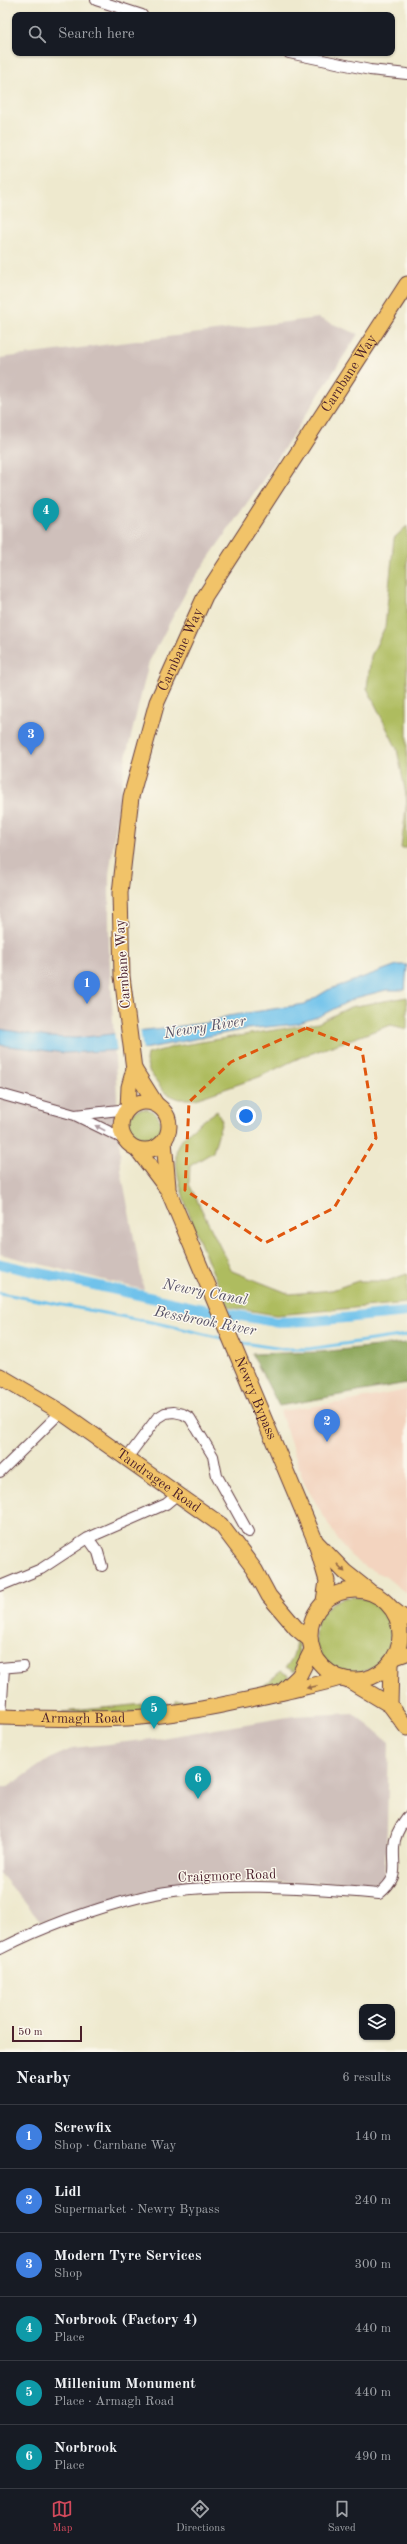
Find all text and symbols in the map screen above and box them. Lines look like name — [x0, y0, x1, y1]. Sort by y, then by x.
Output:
search box — [12, 12, 395, 56]
icon: search — [26, 23, 48, 45]
text: Search here — [58, 27, 135, 42]
street label: Carnbane Way — [319, 332, 380, 415]
pin: 4 — [33, 498, 59, 531]
street label: Carnbane Way — [156, 605, 206, 693]
pin: 3 — [18, 722, 44, 755]
street label: Carnbane Way — [113, 918, 133, 1009]
pin: 1 — [74, 971, 100, 1004]
water label: Newry River — [162, 1014, 247, 1042]
your location — [236, 1106, 256, 1126]
one-way arrow — [94, 1125, 106, 1131]
water label: Newry Canal — [160, 1277, 249, 1309]
water label: Bessbrook River — [152, 1305, 258, 1339]
street label: Newry Bypass — [232, 1354, 279, 1442]
pin: 2 — [314, 1409, 340, 1442]
street label: Tandragee Road — [114, 1446, 203, 1515]
one-way arrow — [336, 1563, 346, 1573]
one-way arrow — [305, 1684, 318, 1690]
pin: 5 — [141, 1696, 167, 1729]
street label: Armagh Road — [40, 1711, 126, 1726]
pin: 6 — [185, 1766, 211, 1799]
street label: Craigmore Road — [177, 1867, 277, 1885]
map controls — [359, 2004, 395, 2040]
button: layers — [359, 2004, 395, 2040]
scale bar — [12, 2024, 82, 2043]
text: 50 m — [18, 2027, 43, 2038]
text: Nearby — [16, 2070, 71, 2087]
text: 6 results — [342, 2071, 391, 2084]
text: Screwfix — [54, 2121, 112, 2136]
text: 1 — [25, 2130, 33, 2143]
text: 140 m — [354, 2130, 391, 2143]
text: Shop · Carnbane Way — [54, 2139, 176, 2152]
text: Lidl — [54, 2185, 81, 2200]
text: 2 — [25, 2194, 33, 2207]
text: 240 m — [354, 2194, 391, 2207]
text: Supermarket · Newry Bypass — [54, 2203, 220, 2216]
text: Modern Tyre Services — [54, 2249, 201, 2264]
text: 3 — [25, 2258, 33, 2271]
text: 300 m — [354, 2258, 391, 2271]
text: Shop — [54, 2267, 82, 2280]
text: Norbrook (Factory 4) — [54, 2313, 197, 2328]
text: 4 — [25, 2322, 33, 2335]
text: 440 m — [354, 2322, 391, 2335]
text: Place — [54, 2331, 84, 2344]
text: Millenium Monument — [54, 2377, 196, 2392]
text: 5 — [25, 2386, 33, 2399]
text: 440 m — [354, 2386, 391, 2399]
text: Place · Armagh Road — [54, 2395, 174, 2408]
text: Norbrook — [54, 2441, 117, 2456]
text: 6 — [25, 2450, 33, 2463]
text: 490 m — [354, 2450, 391, 2463]
text: Place — [54, 2459, 84, 2472]
tab: Map — [51, 2498, 73, 2536]
tab: Directions — [176, 2498, 225, 2536]
tab: Saved — [328, 2498, 356, 2536]

